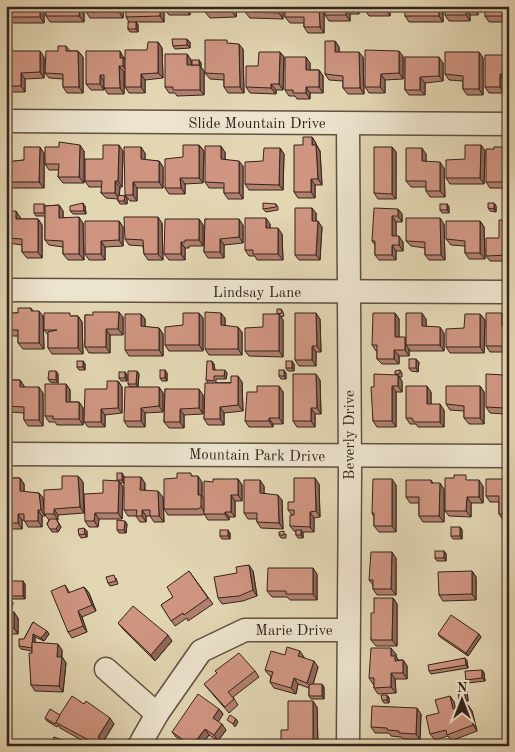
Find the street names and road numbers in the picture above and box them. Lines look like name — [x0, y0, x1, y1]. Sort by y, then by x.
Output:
street label: Slide Mountain Drive — [188, 117, 326, 132]
street label: Lindsay Lane — [213, 286, 301, 301]
street label: Beverly Drive — [343, 390, 358, 480]
street label: Mountain Park Drive — [189, 448, 325, 465]
street label: Marie Drive — [255, 624, 333, 639]

